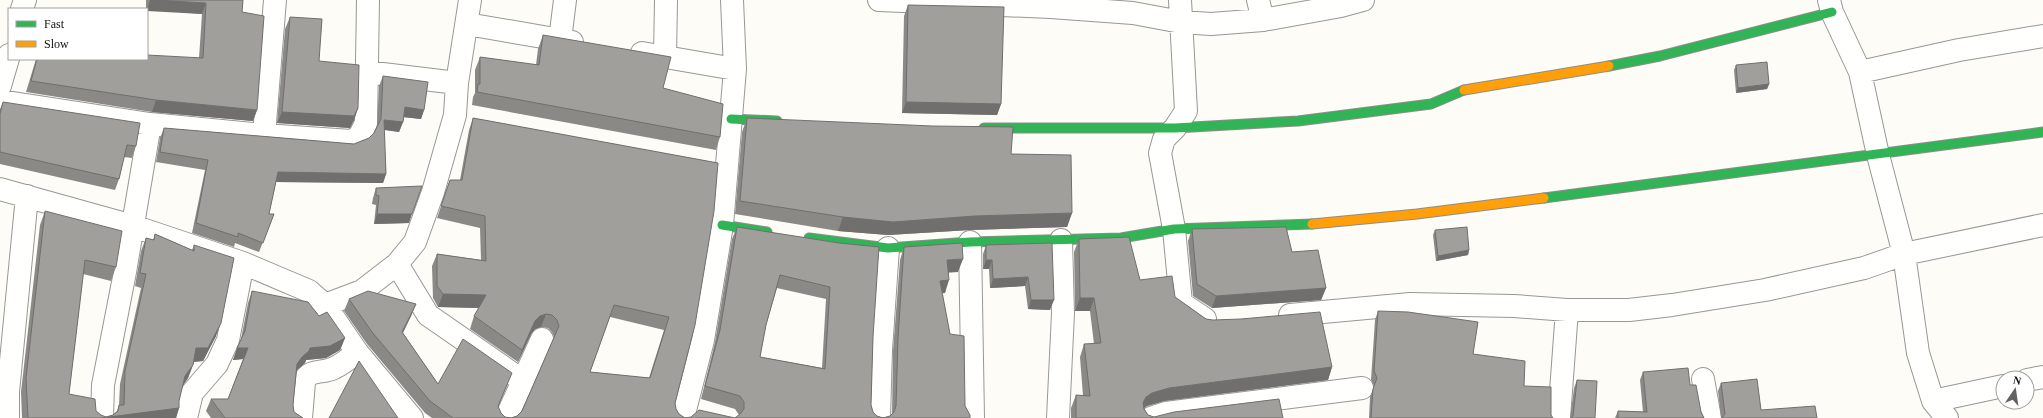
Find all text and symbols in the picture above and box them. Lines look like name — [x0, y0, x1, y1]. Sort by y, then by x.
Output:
legend — [8, 8, 148, 60]
text: Fast — [44, 17, 65, 31]
text: Slow — [44, 37, 69, 51]
north arrow — [1995, 370, 2035, 410]
text: N — [2012, 374, 2023, 387]

